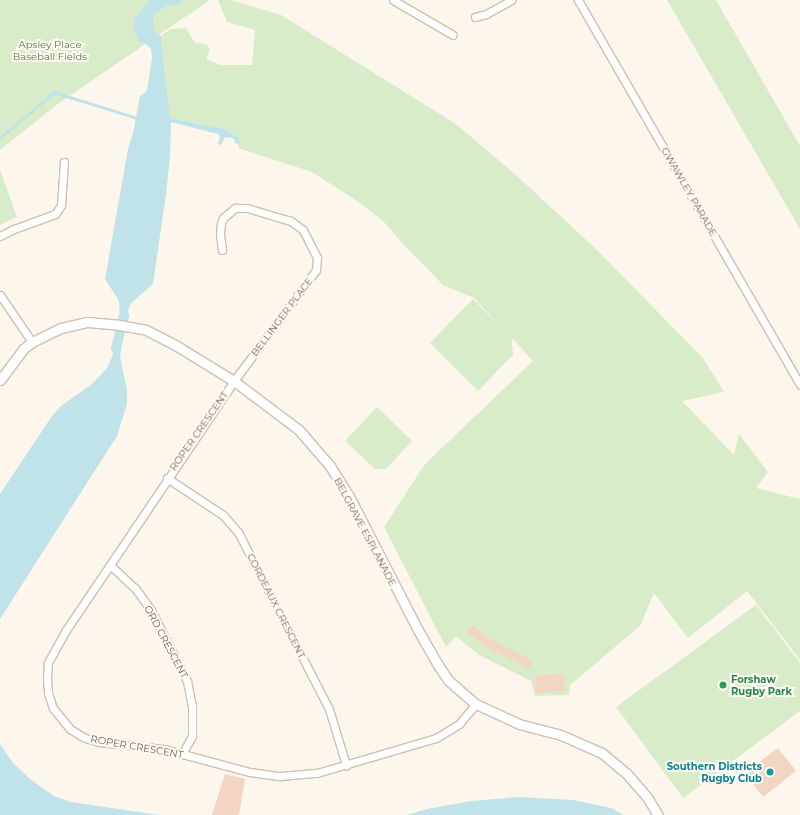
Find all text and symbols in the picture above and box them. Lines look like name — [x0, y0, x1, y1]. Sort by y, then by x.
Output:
park label: Apsley Place Baseball Fields — [13, 38, 87, 62]
street label: GWAWLEY PARADE — [659, 145, 719, 239]
street label: BELLINGER PLACE — [249, 275, 315, 359]
street label: ROPER CRESCENT — [167, 389, 231, 473]
street label: BELGRAVE ESPLANADE — [331, 476, 399, 588]
street label: CORDEAUX CRESCENT — [244, 552, 308, 660]
street label: ORD CRESCENT — [142, 603, 190, 681]
place label: Forshaw Rugby Park — [731, 673, 792, 696]
marker: Forshaw Rugby Park — [718, 680, 728, 690]
street label: ROPER CRESCENT — [90, 733, 184, 761]
place label: Southern Districts Rugby Club — [667, 760, 762, 784]
marker: Southern Districts Rugby Club — [765, 767, 775, 777]

